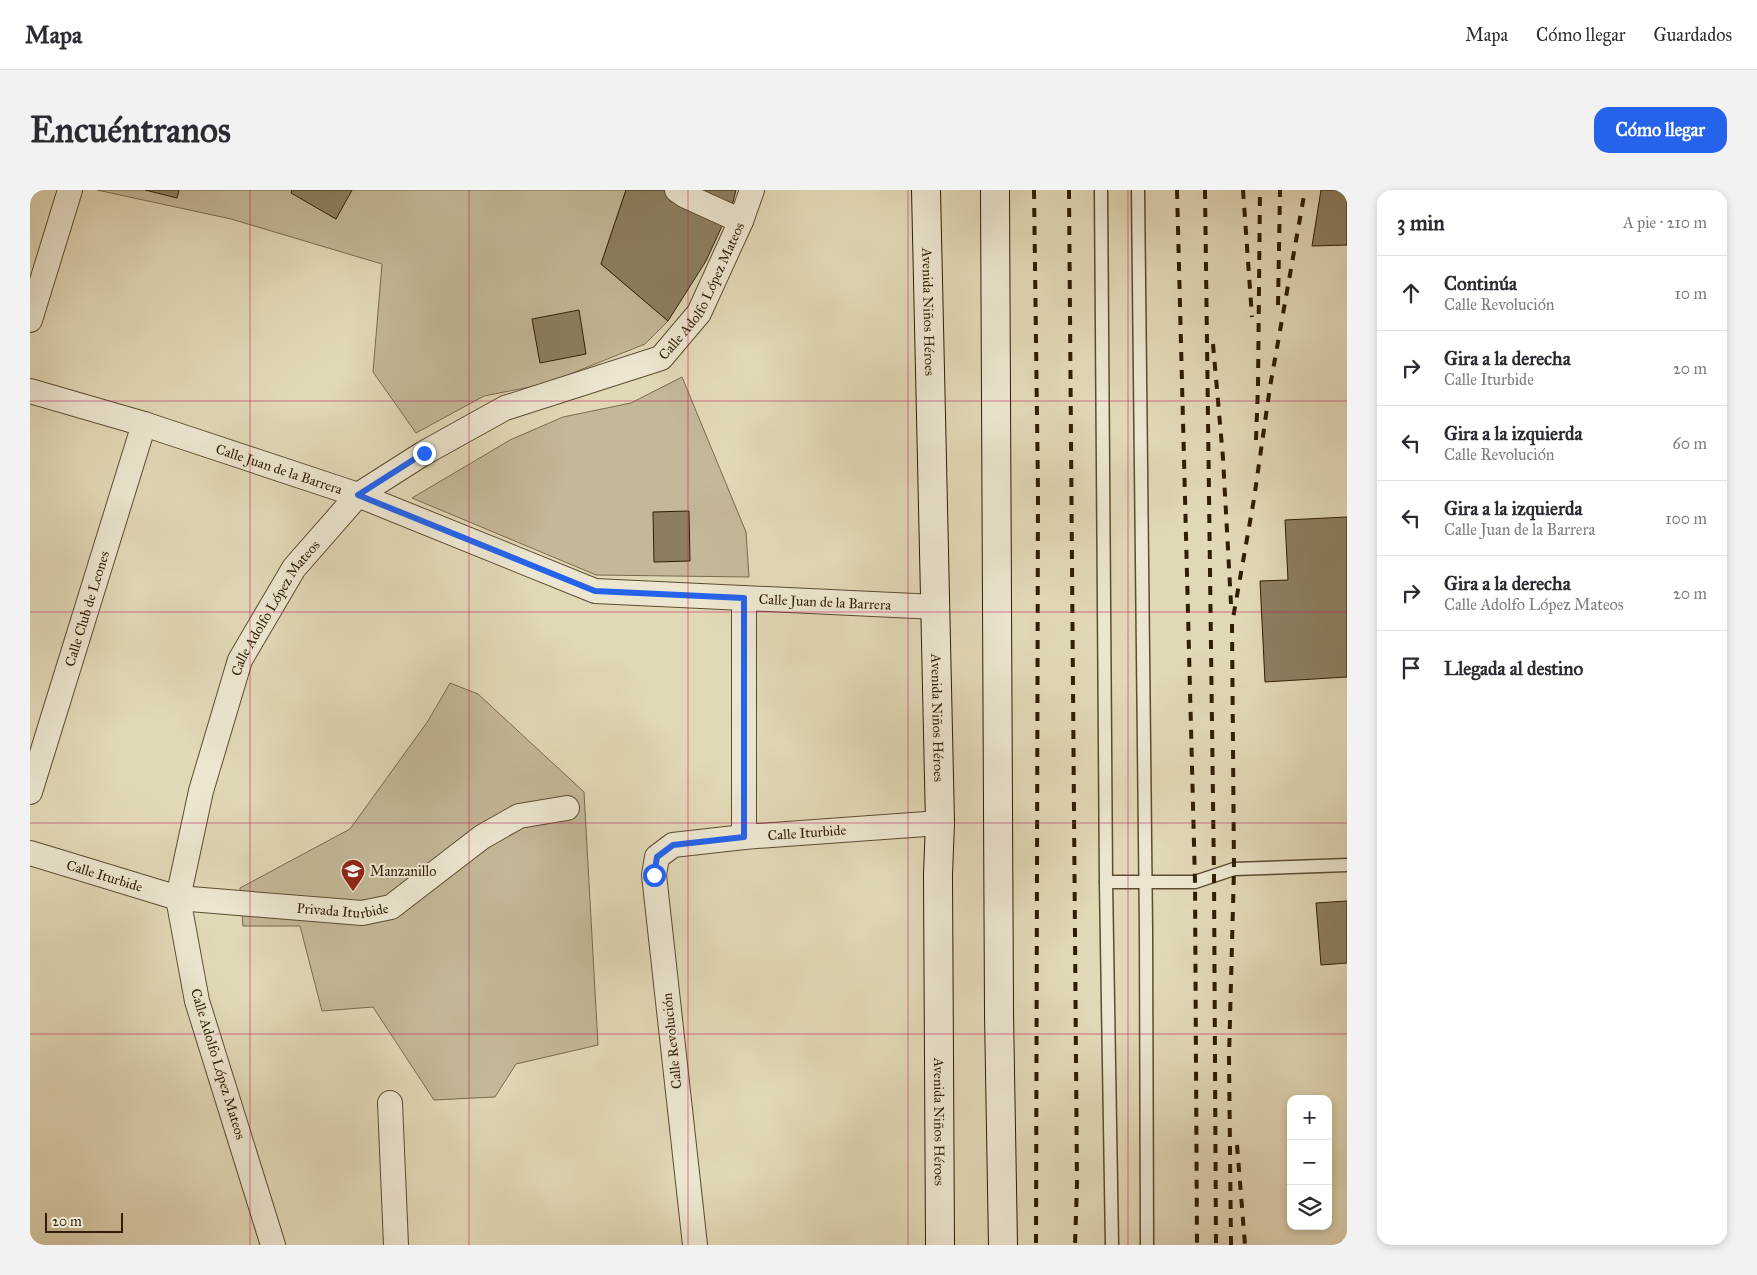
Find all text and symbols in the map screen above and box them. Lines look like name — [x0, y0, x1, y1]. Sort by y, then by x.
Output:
text: Mapa — [25, 20, 82, 50]
text: Mapa — [1465, 24, 1508, 46]
text: Cómo llegar — [1536, 24, 1626, 46]
text: Guardados — [1654, 24, 1732, 46]
button: Cómo llegar — [1594, 107, 1727, 153]
text: Encuéntranos — [30, 109, 231, 152]
text: 3 min — [1397, 210, 1445, 236]
text: A pie · 210 m — [1623, 213, 1707, 232]
street label: Calle Adolfo López Mateos — [655, 220, 748, 363]
street label: Avenida Niños Héroes — [919, 247, 939, 376]
text: Continúa — [1444, 272, 1517, 295]
icon: ahead — [1397, 279, 1425, 307]
text: 10 m — [1675, 284, 1707, 303]
text: Calle Revolución — [1444, 295, 1554, 314]
text: Gira a la derecha — [1444, 347, 1571, 370]
icon: right — [1397, 354, 1425, 382]
text: 20 m — [1673, 359, 1707, 378]
text: Calle Iturbide — [1444, 370, 1534, 389]
text: Gira a la izquierda — [1444, 422, 1583, 445]
icon: left — [1397, 429, 1425, 457]
text: 60 m — [1673, 434, 1707, 453]
street label: Calle Juan de la Barrera — [214, 440, 345, 498]
route end — [413, 442, 436, 465]
text: Calle Revolución — [1444, 445, 1554, 464]
text: Gira a la izquierda — [1444, 497, 1583, 520]
icon: left — [1397, 504, 1425, 532]
text: 100 m — [1665, 509, 1707, 528]
text: Calle Juan de la Barrera — [1444, 520, 1595, 539]
street label: Calle Adolfo López Mateos — [227, 536, 323, 678]
street label: Calle Club de Leones — [61, 549, 113, 669]
text: Gira a la derecha — [1444, 572, 1571, 595]
icon: right — [1397, 579, 1425, 607]
text: 20 m — [1673, 584, 1707, 603]
street label: Calle Juan de la Barrera — [758, 590, 892, 613]
text: Calle Adolfo López Mateos — [1444, 595, 1624, 614]
street label: Avenida Niños Héroes — [928, 653, 948, 782]
icon: arrive — [1397, 654, 1425, 682]
text: Llegada al destino — [1444, 657, 1583, 680]
street label: Calle Iturbide — [767, 821, 847, 844]
street label: Calle Iturbide — [65, 856, 145, 895]
school or university icon: Manzanillo — [340, 858, 366, 892]
place label: Manzanillo — [370, 863, 436, 880]
route start — [643, 864, 666, 887]
street label: Privada Iturbide — [296, 899, 390, 922]
street label: Calle Adolfo López Mateos — [187, 986, 249, 1142]
street label: Calle Revolución — [658, 992, 686, 1090]
street label: Avenida Niños Héroes — [930, 1057, 948, 1186]
map controls — [1287, 1095, 1332, 1230]
button: + — [1287, 1095, 1332, 1140]
button: − — [1287, 1140, 1332, 1185]
button: layers — [1287, 1185, 1332, 1230]
scale bar — [45, 1210, 122, 1233]
text: 20 m — [52, 1213, 82, 1230]

